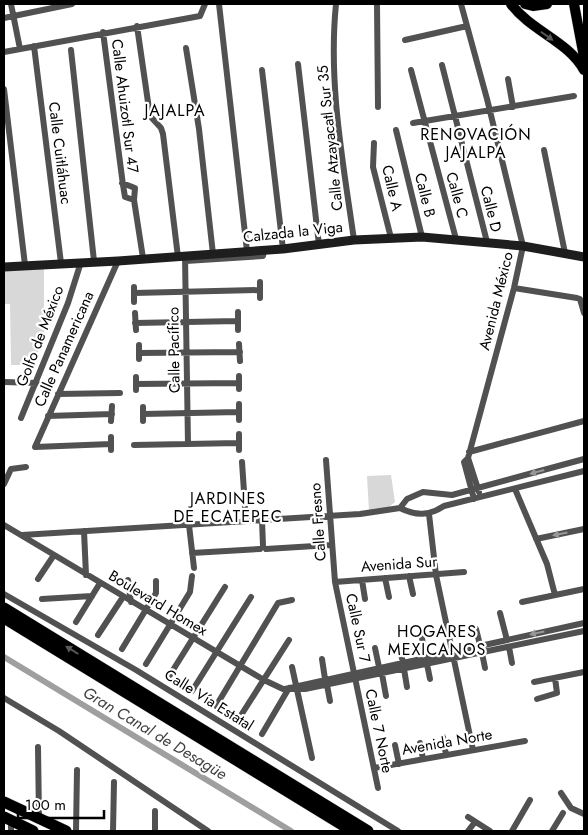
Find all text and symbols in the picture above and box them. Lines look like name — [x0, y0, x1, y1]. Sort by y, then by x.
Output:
one-way arrow — [540, 31, 554, 41]
street label: Calle Ahuizotl Sur 47 — [106, 38, 144, 174]
street label: Calle Atzayacatl Sur 35 — [311, 64, 349, 212]
district label: JAJALPA — [142, 99, 206, 122]
street label: Calle Cuitláhuac — [43, 100, 77, 206]
district label: RENOVACIÓN JAJALPA — [420, 123, 532, 164]
street label: Calle A — [376, 163, 408, 213]
street label: Calle C — [440, 170, 474, 220]
street label: Calle B — [409, 171, 441, 219]
street label: Calle D — [475, 184, 507, 234]
street label: Calzada la Viga — [242, 216, 344, 248]
street label: Avenida México — [473, 249, 519, 353]
street label: Golfo de México — [11, 282, 69, 390]
street label: Calle Panamericana — [29, 288, 99, 410]
street label: Calle Pacífico — [162, 307, 186, 393]
one-way arrow — [530, 469, 545, 477]
street label: Calle Fresno — [304, 482, 332, 562]
district label: JARDINES DE ECATEPEC — [173, 487, 283, 528]
one-way arrow — [553, 530, 568, 538]
street label: Avenida Sur — [360, 550, 439, 578]
street label: Boulevard Homex — [104, 565, 212, 642]
street label: Calle Sur 7 — [340, 591, 376, 665]
district label: HOGARES MEXICANOS — [388, 620, 486, 661]
one-way arrow — [528, 630, 544, 638]
one-way arrow — [66, 646, 79, 655]
street label: Calle Vía Estatal — [160, 664, 258, 736]
water label: Gran Canal de Desagüe — [79, 681, 231, 785]
street label: Calle 7 Norte — [359, 687, 399, 775]
street label: Avenida Norte — [400, 723, 494, 761]
scale bar — [18, 788, 104, 820]
text: 100 m — [25, 794, 66, 816]

